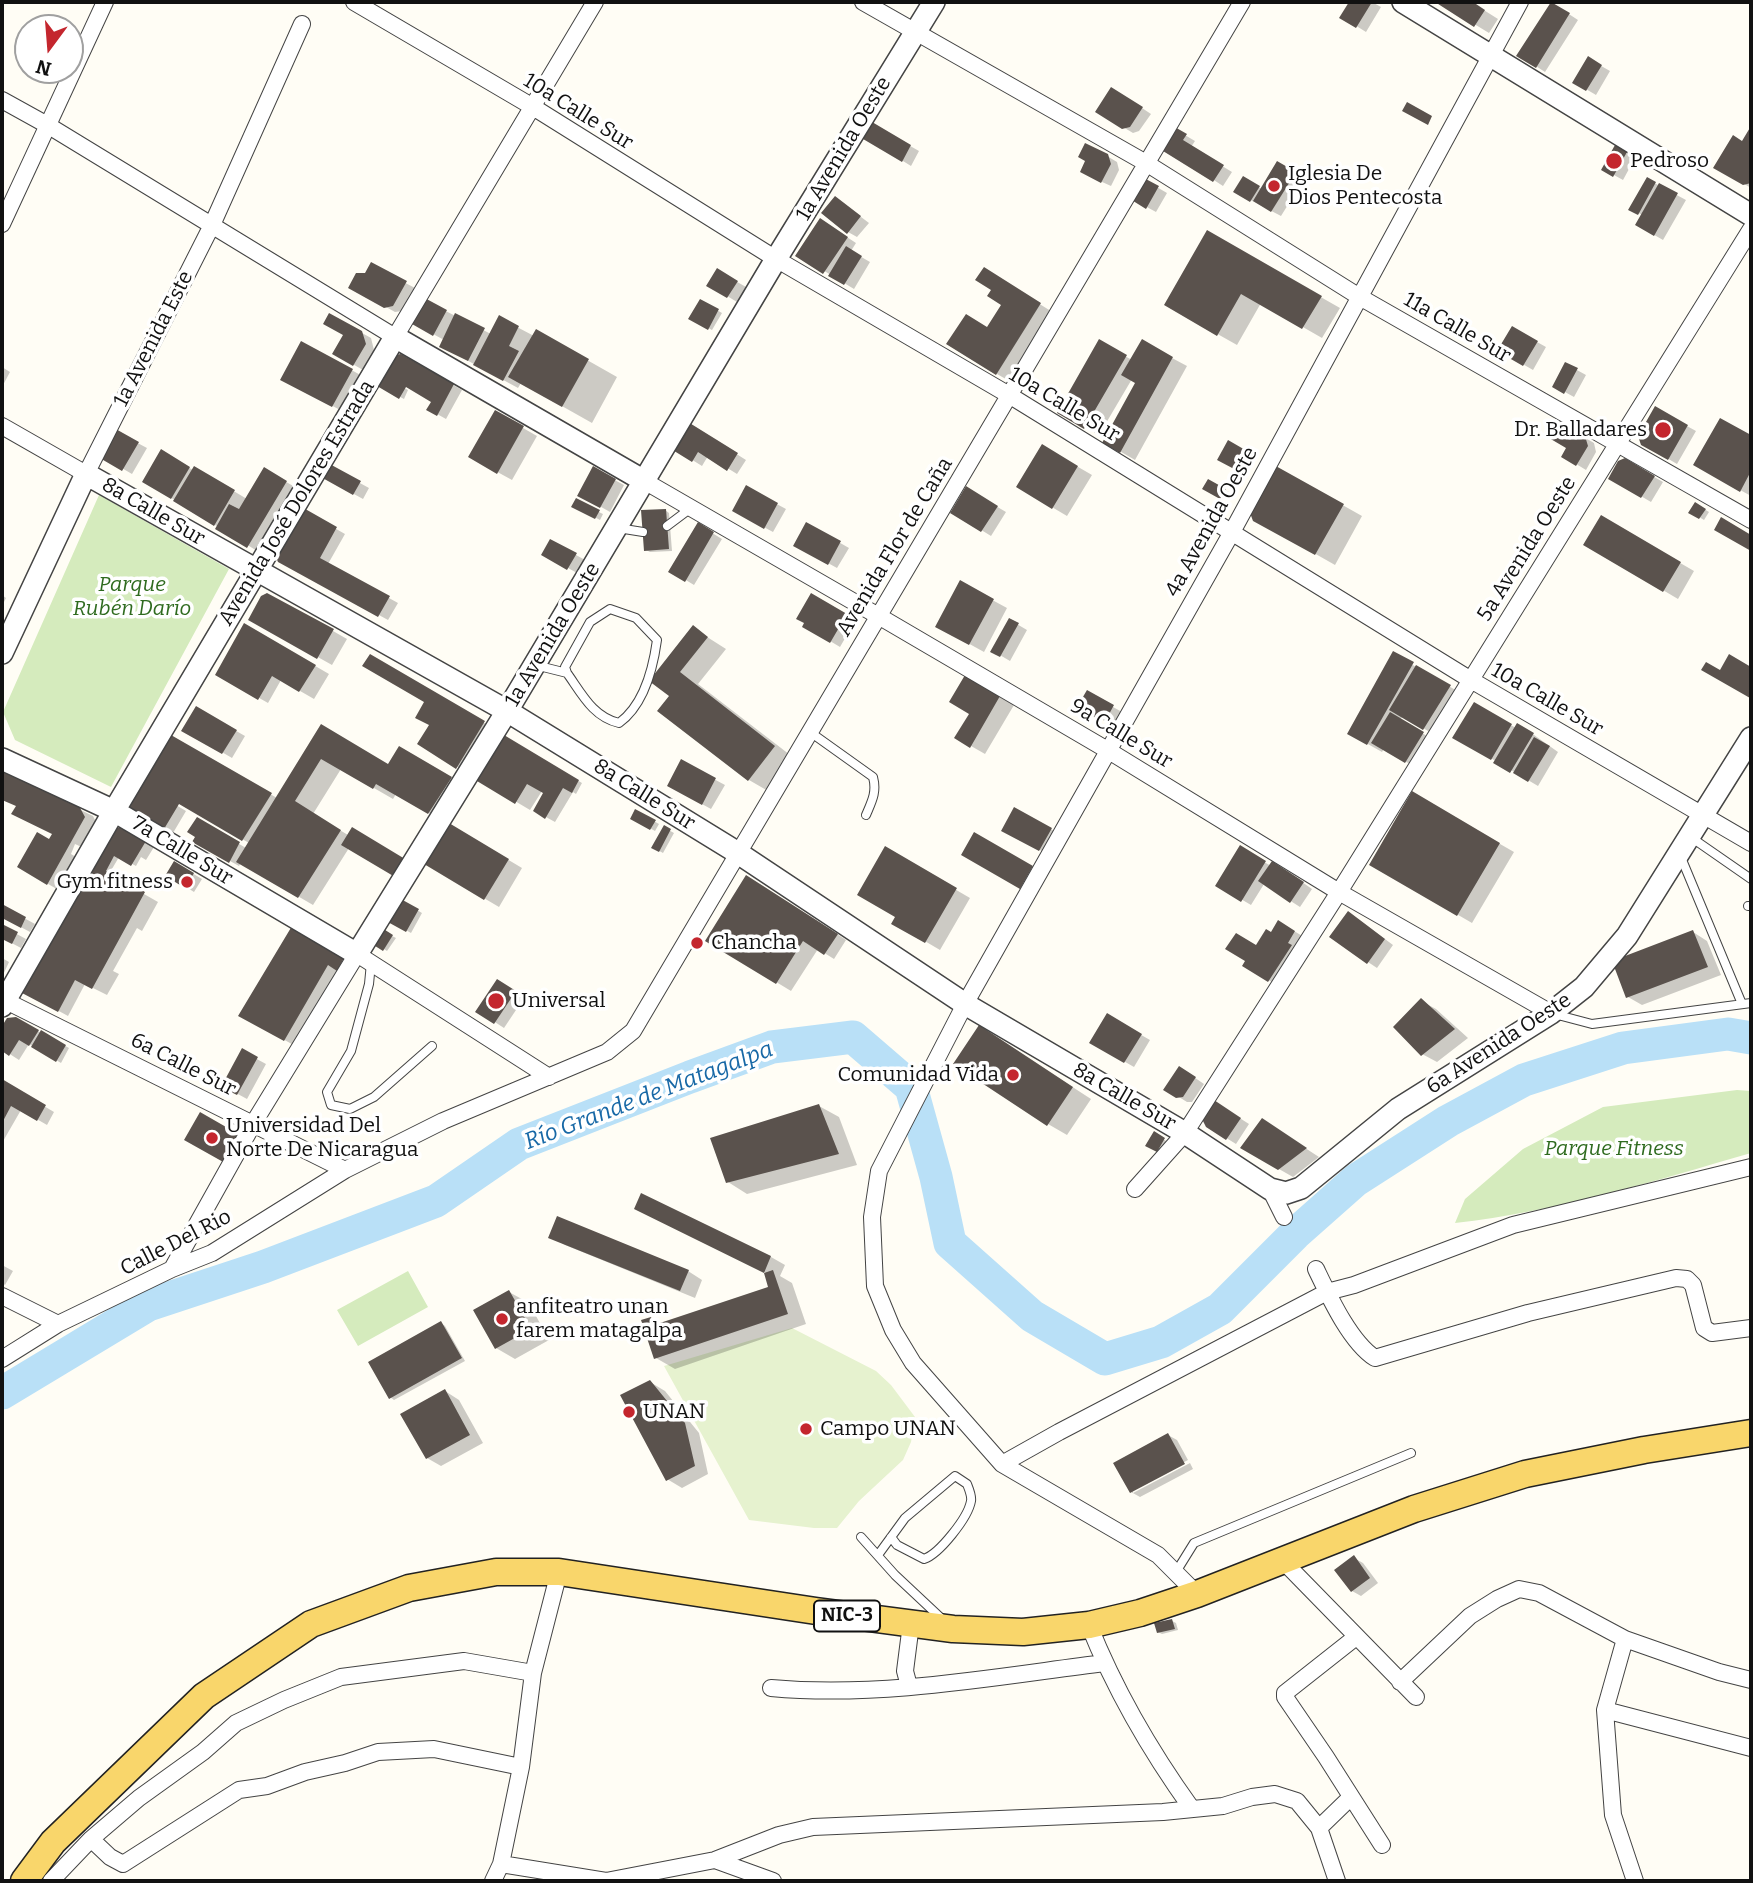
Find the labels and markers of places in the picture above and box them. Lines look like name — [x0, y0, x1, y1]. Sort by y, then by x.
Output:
place label: Pedroso — [1630, 148, 1709, 174]
marker: Pedroso — [1604, 151, 1624, 171]
place label: Iglesia De Dios Pentecosta — [1288, 161, 1442, 211]
marker: Iglesia De Dios Pentecosta — [1266, 178, 1282, 194]
place label: Dr. Balladares — [1514, 417, 1647, 443]
marker: Dr. Balladares — [1653, 420, 1673, 440]
place label: Gym fitness — [56, 869, 173, 895]
marker: Gym fitness — [179, 874, 195, 890]
place label: Chancha — [711, 930, 797, 956]
marker: Chancha — [689, 935, 705, 951]
place label: Universal — [512, 988, 606, 1014]
marker: Universal — [486, 991, 506, 1011]
place label: Comunidad Vida — [838, 1062, 999, 1088]
marker: Comunidad Vida — [1005, 1067, 1021, 1083]
place label: Universidad Del Norte De Nicaragua — [226, 1113, 418, 1163]
marker: Universidad Del Norte De Nicaragua — [204, 1130, 220, 1146]
place label: anfiteatro unan farem matagalpa — [516, 1294, 683, 1344]
marker: anfiteatro unan farem matagalpa — [494, 1311, 510, 1327]
place label: UNAN — [643, 1399, 705, 1425]
marker: UNAN — [621, 1404, 637, 1420]
place label: Campo UNAN — [820, 1416, 956, 1442]
marker: Campo UNAN — [798, 1421, 814, 1437]

